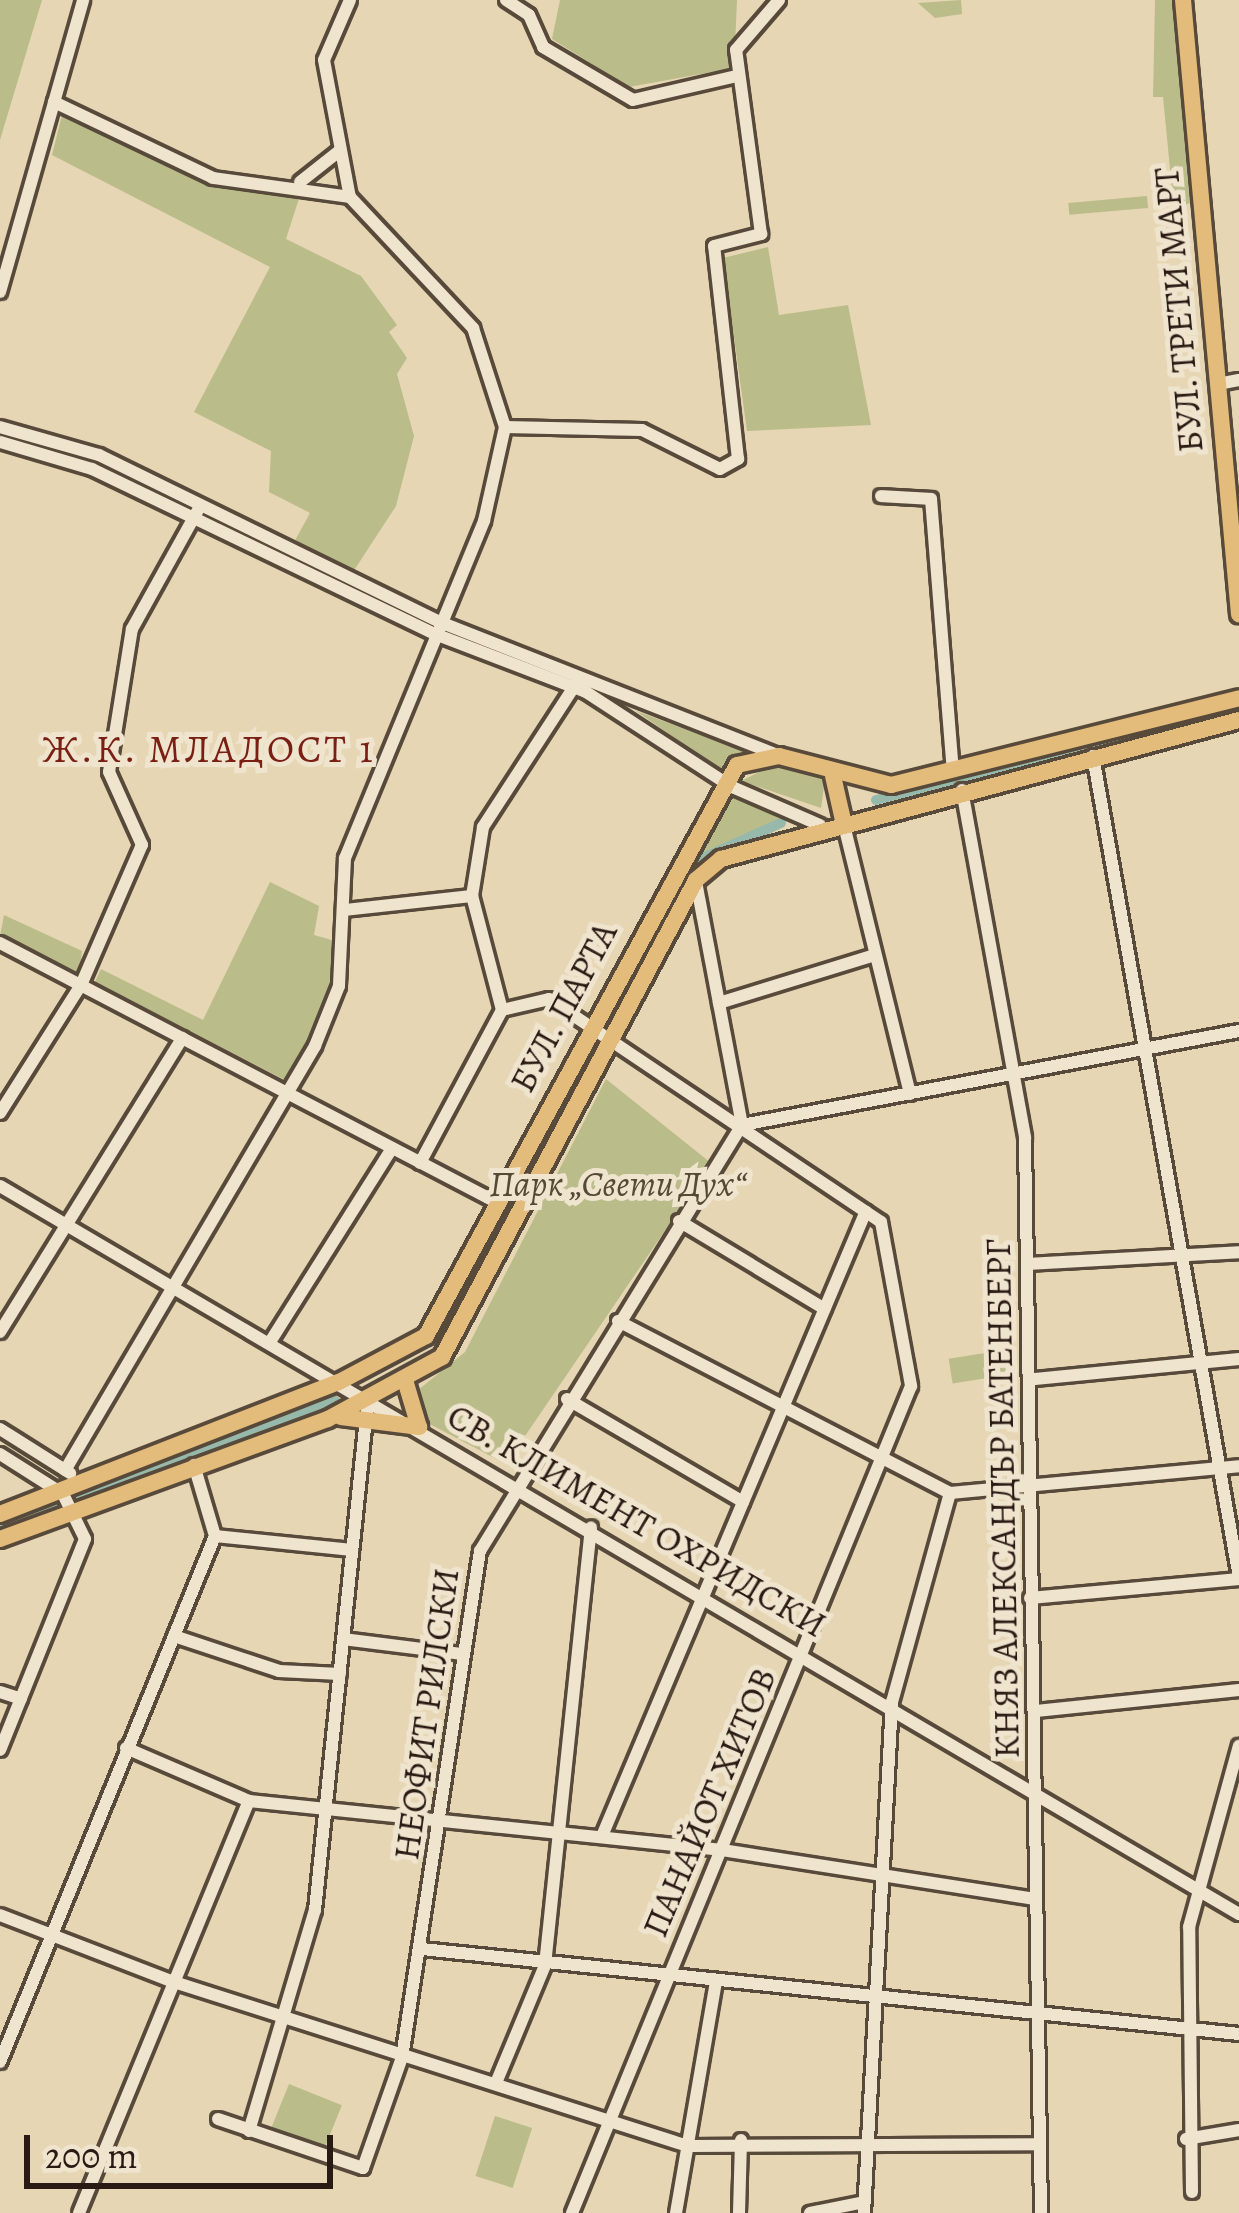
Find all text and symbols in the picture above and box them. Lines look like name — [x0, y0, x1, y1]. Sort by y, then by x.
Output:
street label: БУЛ. ТРЕТИ МАРТ — [1144, 165, 1212, 455]
district label: Ж.К. МЛАДОСТ 1 — [42, 726, 376, 772]
street label: БУЛ. ПАРТА — [500, 914, 626, 1100]
park label: Парк „Свети Дух“ — [489, 1162, 747, 1206]
street label: КНЯЗ АЛЕКСАНДЪР БАТЕНБЕРГ — [976, 1239, 1028, 1759]
street label: СВ. КЛИМЕНТ ОХРИДСКИ — [440, 1394, 834, 1646]
street label: НЕОФИТ РИЛСКИ — [384, 1565, 468, 1863]
street label: ПАНАЙОТ ХИТОВ — [633, 1661, 785, 1943]
scale bar — [30, 2111, 339, 2185]
text: 200 m — [45, 2131, 138, 2180]

